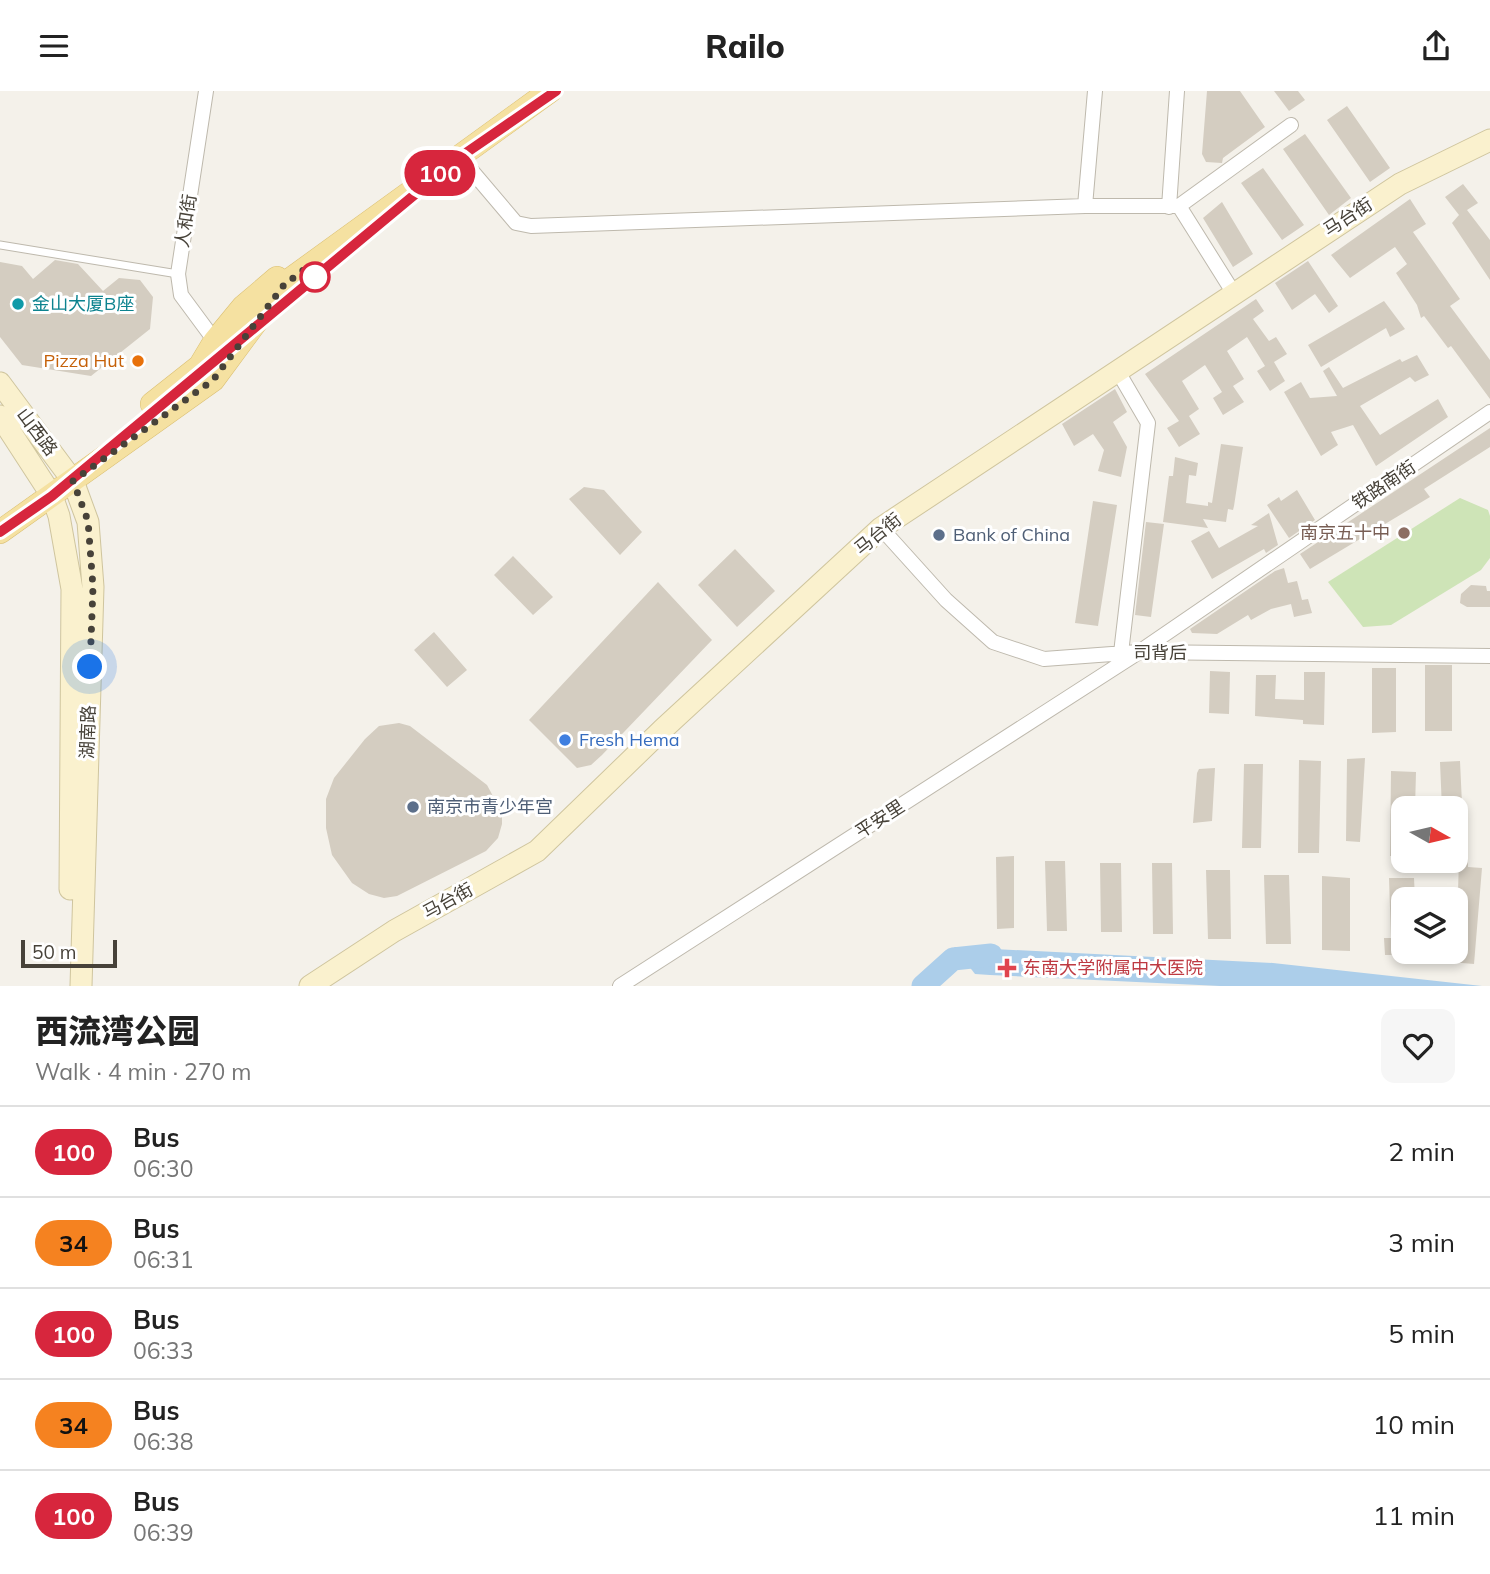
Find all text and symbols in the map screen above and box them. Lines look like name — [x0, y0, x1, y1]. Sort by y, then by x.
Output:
text: Railo — [705, 26, 785, 66]
icon: menu — [35, 27, 73, 65]
icon: share — [1417, 27, 1455, 65]
line badge: 100 — [400, 150, 480, 196]
text: 100 — [418, 158, 462, 188]
street label: 人和街 — [170, 192, 201, 249]
street label: 马台街 — [1319, 192, 1377, 241]
unlabelled marker — [300, 262, 330, 292]
place label: 金山大厦B座 — [32, 292, 134, 315]
marker: 金山大厦B座 — [10, 296, 26, 312]
place label: Pizza Hut — [43, 349, 124, 372]
marker: Pizza Hut — [130, 353, 146, 369]
street label: 山西路 — [12, 403, 63, 460]
street label: 铁路南街 — [1347, 455, 1420, 514]
street label: 马台街 — [849, 508, 906, 560]
place label: 南京五十中 — [1300, 521, 1390, 544]
place label: Bank of China — [953, 523, 1070, 546]
marker: 南京五十中 — [1396, 525, 1412, 541]
marker: Bank of China — [931, 527, 947, 543]
street label: 司背后 — [1133, 641, 1187, 664]
your location — [72, 649, 107, 684]
street label: 湖南路 — [75, 705, 100, 759]
place label: Fresh Hema — [579, 728, 680, 751]
marker: Fresh Hema — [557, 732, 573, 748]
street label: 平安里 — [851, 794, 909, 843]
place label: 南京市青少年宫 — [427, 795, 553, 818]
north arrow — [1391, 796, 1468, 873]
map controls — [1391, 796, 1468, 964]
marker: 南京市青少年宫 — [405, 799, 421, 815]
street label: 马台街 — [419, 877, 477, 924]
button: layers — [1391, 887, 1468, 964]
scale bar — [21, 937, 117, 969]
text: 50 m — [32, 940, 76, 964]
place label: 东南大学附属中大医院 — [1023, 956, 1203, 979]
marker: 东南大学附属中大医院 — [997, 958, 1017, 978]
button: heart — [1381, 1009, 1455, 1083]
text: 西流湾公园 — [35, 1010, 200, 1051]
text: Walk · 4 min · 270 m — [35, 1057, 252, 1086]
text: Bus — [133, 1121, 179, 1154]
text: 2 min — [1388, 1135, 1455, 1168]
text: 100 — [52, 1137, 95, 1167]
text: 06:30 — [133, 1154, 193, 1183]
text: Bus — [133, 1212, 179, 1245]
text: 3 min — [1388, 1226, 1455, 1259]
text: 34 — [59, 1228, 88, 1258]
text: 06:31 — [133, 1245, 193, 1274]
text: Bus — [133, 1303, 179, 1336]
text: 5 min — [1388, 1317, 1455, 1350]
text: 100 — [52, 1319, 95, 1349]
text: 06:33 — [133, 1336, 193, 1365]
text: Bus — [133, 1394, 179, 1427]
text: 10 min — [1373, 1408, 1455, 1441]
text: 34 — [59, 1410, 88, 1440]
text: 06:38 — [133, 1427, 193, 1456]
text: Bus — [133, 1485, 179, 1518]
text: 11 min — [1373, 1499, 1455, 1532]
text: 100 — [52, 1501, 95, 1531]
text: 06:39 — [133, 1518, 193, 1547]

